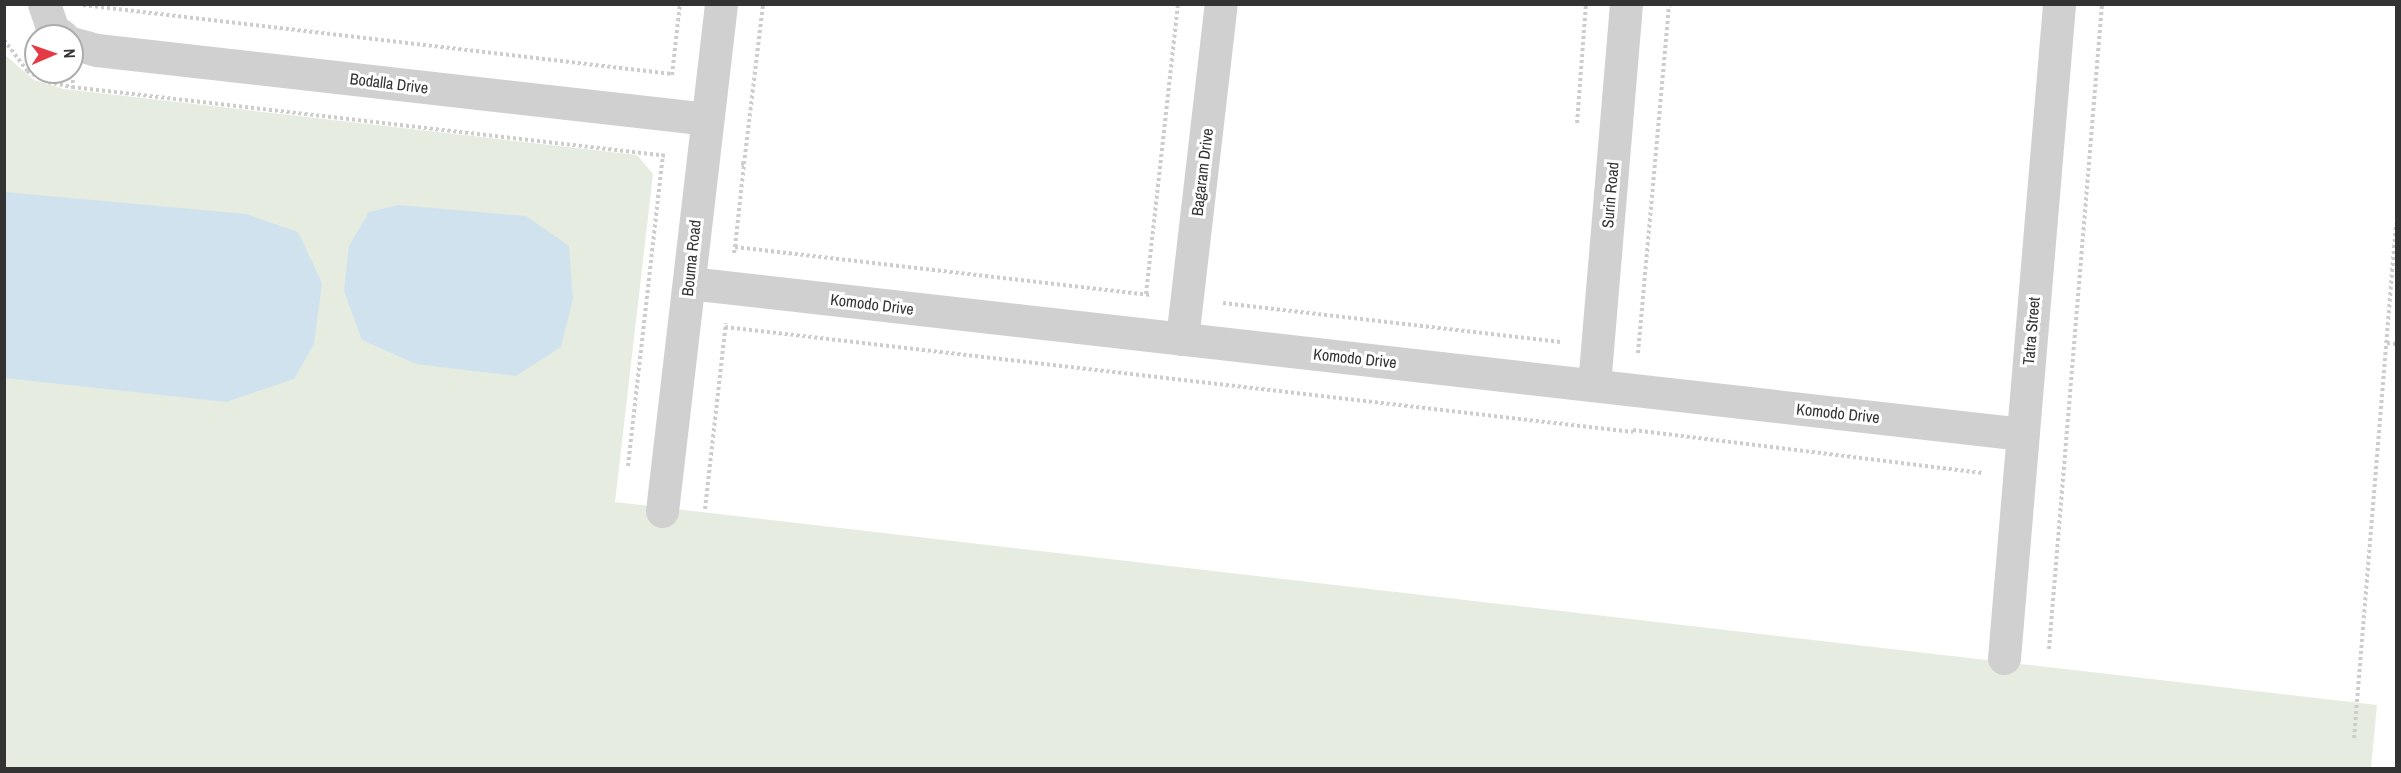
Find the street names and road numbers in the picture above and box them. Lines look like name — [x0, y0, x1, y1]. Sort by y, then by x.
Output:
street label: Bodalla Drive — [349, 69, 429, 97]
street label: Bagaram Drive — [1187, 127, 1217, 217]
street label: Surin Road — [1598, 161, 1622, 229]
street label: Bouma Road — [677, 219, 705, 297]
street label: Komodo Drive — [829, 289, 915, 319]
street label: Tatra Street — [2018, 296, 2044, 366]
street label: Komodo Drive — [1312, 344, 1398, 372]
street label: Komodo Drive — [1795, 399, 1881, 427]

